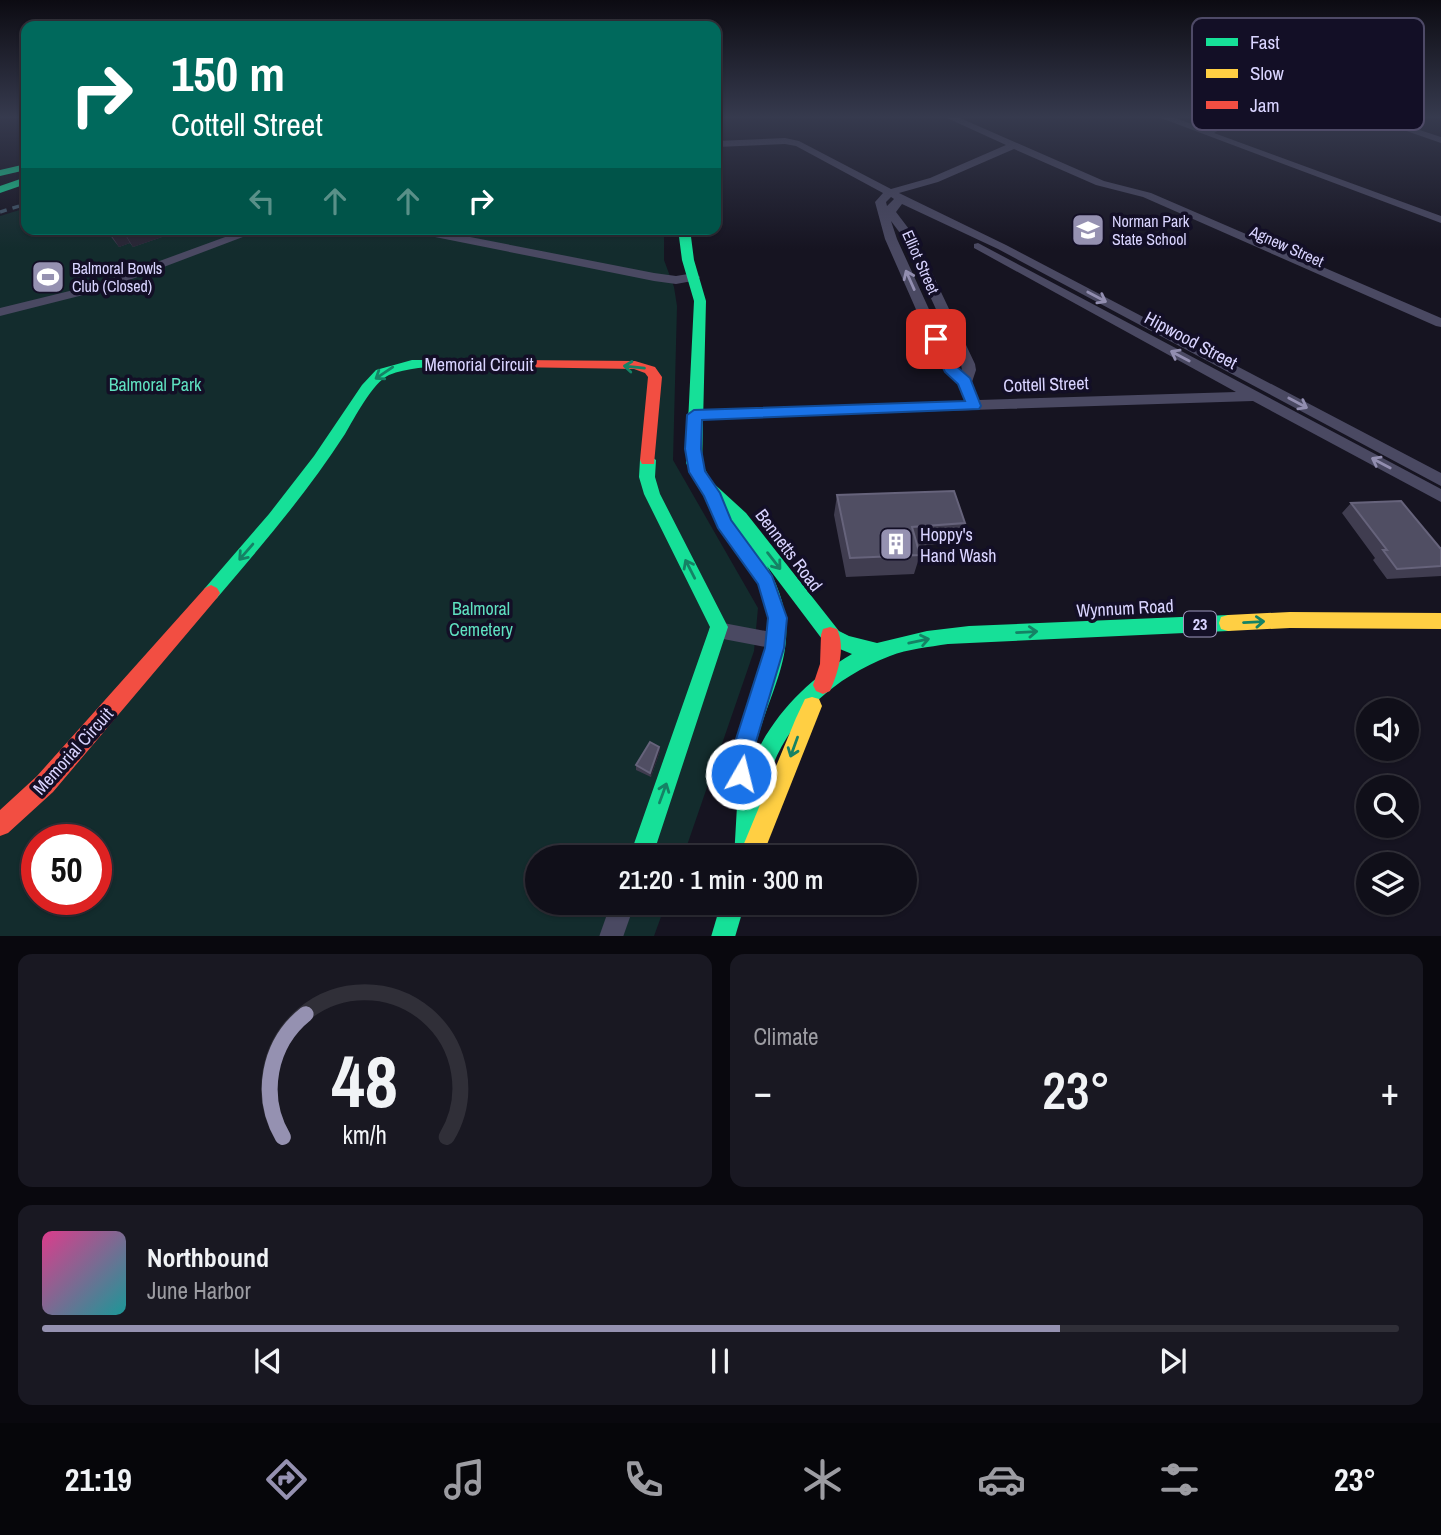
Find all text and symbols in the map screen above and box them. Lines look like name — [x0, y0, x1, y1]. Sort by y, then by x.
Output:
legend — [1192, 18, 1424, 130]
text: Fast — [1250, 29, 1280, 55]
text: 150 m — [171, 40, 285, 106]
icon: right — [56, 49, 147, 140]
text: Slow — [1250, 60, 1285, 86]
text: Jam — [1250, 92, 1279, 118]
text: Cottell Street — [171, 103, 323, 146]
icon: left — [243, 182, 281, 220]
icon: ahead — [316, 182, 354, 220]
icon: ahead — [389, 182, 427, 220]
icon: right — [462, 182, 500, 220]
place label: Norman Park State School — [1112, 210, 1190, 250]
school or university icon: Norman Park State School — [1069, 211, 1107, 249]
street label: Agnew Street — [1246, 220, 1328, 272]
street label: Elliot Street — [897, 227, 945, 298]
place label: Balmoral Bowls Club (Closed) — [72, 257, 162, 297]
sports icon: Balmoral Bowls Club (Closed) — [29, 258, 67, 296]
one-way arrow — [903, 270, 916, 291]
one-way arrow — [1086, 290, 1107, 304]
street label: Hipwood Street — [1140, 305, 1242, 375]
pin — [906, 309, 966, 369]
icon: arrive — [917, 320, 955, 358]
one-way arrow — [1171, 349, 1191, 363]
street label: Memorial Circuit — [424, 352, 534, 377]
one-way arrow — [623, 360, 646, 373]
one-way arrow — [375, 366, 394, 381]
street label: Cottell Street — [1003, 370, 1089, 398]
park label: Balmoral Park — [109, 372, 202, 397]
one-way arrow — [1287, 397, 1308, 410]
one-way arrow — [1371, 456, 1392, 469]
street label: Bennetts Road — [750, 503, 828, 597]
place label: Hoppy's Hand Wash — [920, 522, 997, 568]
building icon: Hoppy's Hand Wash — [877, 525, 915, 563]
one-way arrow — [238, 543, 254, 561]
one-way arrow — [766, 552, 781, 570]
one-way arrow — [683, 559, 697, 580]
street label: Wynnum Road — [1076, 593, 1174, 623]
park label: Balmoral Cemetery — [449, 596, 514, 642]
road number: 23 — [1184, 611, 1216, 636]
one-way arrow — [1243, 615, 1266, 628]
one-way arrow — [1015, 625, 1038, 638]
one-way arrow — [907, 634, 930, 648]
map controls — [1356, 698, 1419, 915]
button: sound — [1356, 698, 1419, 761]
street label: Memorial Circuit — [27, 702, 119, 800]
one-way arrow — [787, 735, 800, 757]
position arrow — [704, 737, 778, 811]
button: search — [1356, 775, 1419, 838]
one-way arrow — [658, 783, 670, 805]
speed limit sign: 50 — [21, 824, 112, 915]
button: layers — [1356, 852, 1419, 915]
text: 21:20 · 1 min · 300 m — [619, 862, 823, 897]
text: Climate — [754, 1021, 818, 1052]
text: 48 — [332, 1032, 398, 1130]
text: 23° — [1042, 1055, 1110, 1125]
text: − — [754, 1066, 772, 1117]
text: + — [1381, 1066, 1399, 1117]
text: km/h — [343, 1117, 387, 1151]
text: Northbound — [147, 1240, 269, 1275]
text: June Harbor — [147, 1275, 251, 1306]
icon: previous — [249, 1342, 287, 1380]
icon: pause — [701, 1342, 739, 1380]
icon: next — [1154, 1342, 1192, 1380]
icon: directions — [262, 1455, 311, 1504]
icon: music — [440, 1455, 489, 1504]
icon: phone — [619, 1455, 668, 1504]
icon: climate — [798, 1455, 847, 1504]
icon: car — [977, 1455, 1026, 1504]
icon: filters — [1155, 1455, 1204, 1504]
text: 21:19 — [65, 1458, 132, 1501]
text: 23° — [1334, 1458, 1376, 1501]

